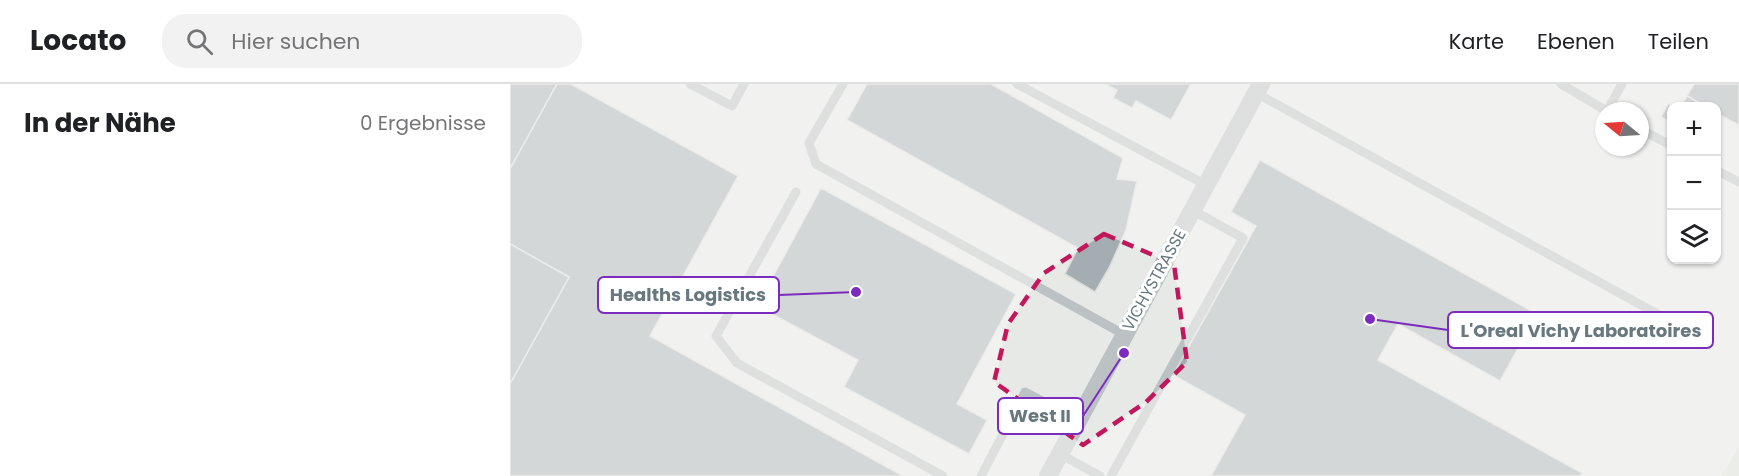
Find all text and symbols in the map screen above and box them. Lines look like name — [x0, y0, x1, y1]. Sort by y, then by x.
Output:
search box — [162, 14, 582, 68]
text: Locato — [30, 21, 126, 60]
icon: search — [183, 25, 216, 58]
text: Hier suchen — [231, 26, 360, 57]
text: Karte — [1449, 27, 1504, 56]
text: Ebenen — [1537, 27, 1615, 56]
text: Teilen — [1648, 27, 1709, 56]
north arrow — [1595, 102, 1649, 156]
map controls — [1667, 102, 1721, 264]
button: + — [1667, 102, 1721, 156]
text: In der Nähe — [24, 105, 176, 141]
text: 0 Ergebnisse — [360, 109, 486, 137]
button: − — [1667, 156, 1721, 210]
button: layers — [1667, 210, 1721, 264]
street label: VICHYSTRASSE — [1117, 225, 1191, 335]
callout: Healths Logistics — [598, 277, 779, 313]
text: Healths Logistics — [610, 282, 766, 307]
callout: L'Oreal Vichy Laboratoires — [1448, 312, 1713, 348]
text: L'Oreal Vichy Laboratoires — [1461, 318, 1701, 343]
callout: West II — [998, 398, 1083, 434]
text: West II — [1009, 403, 1071, 428]

